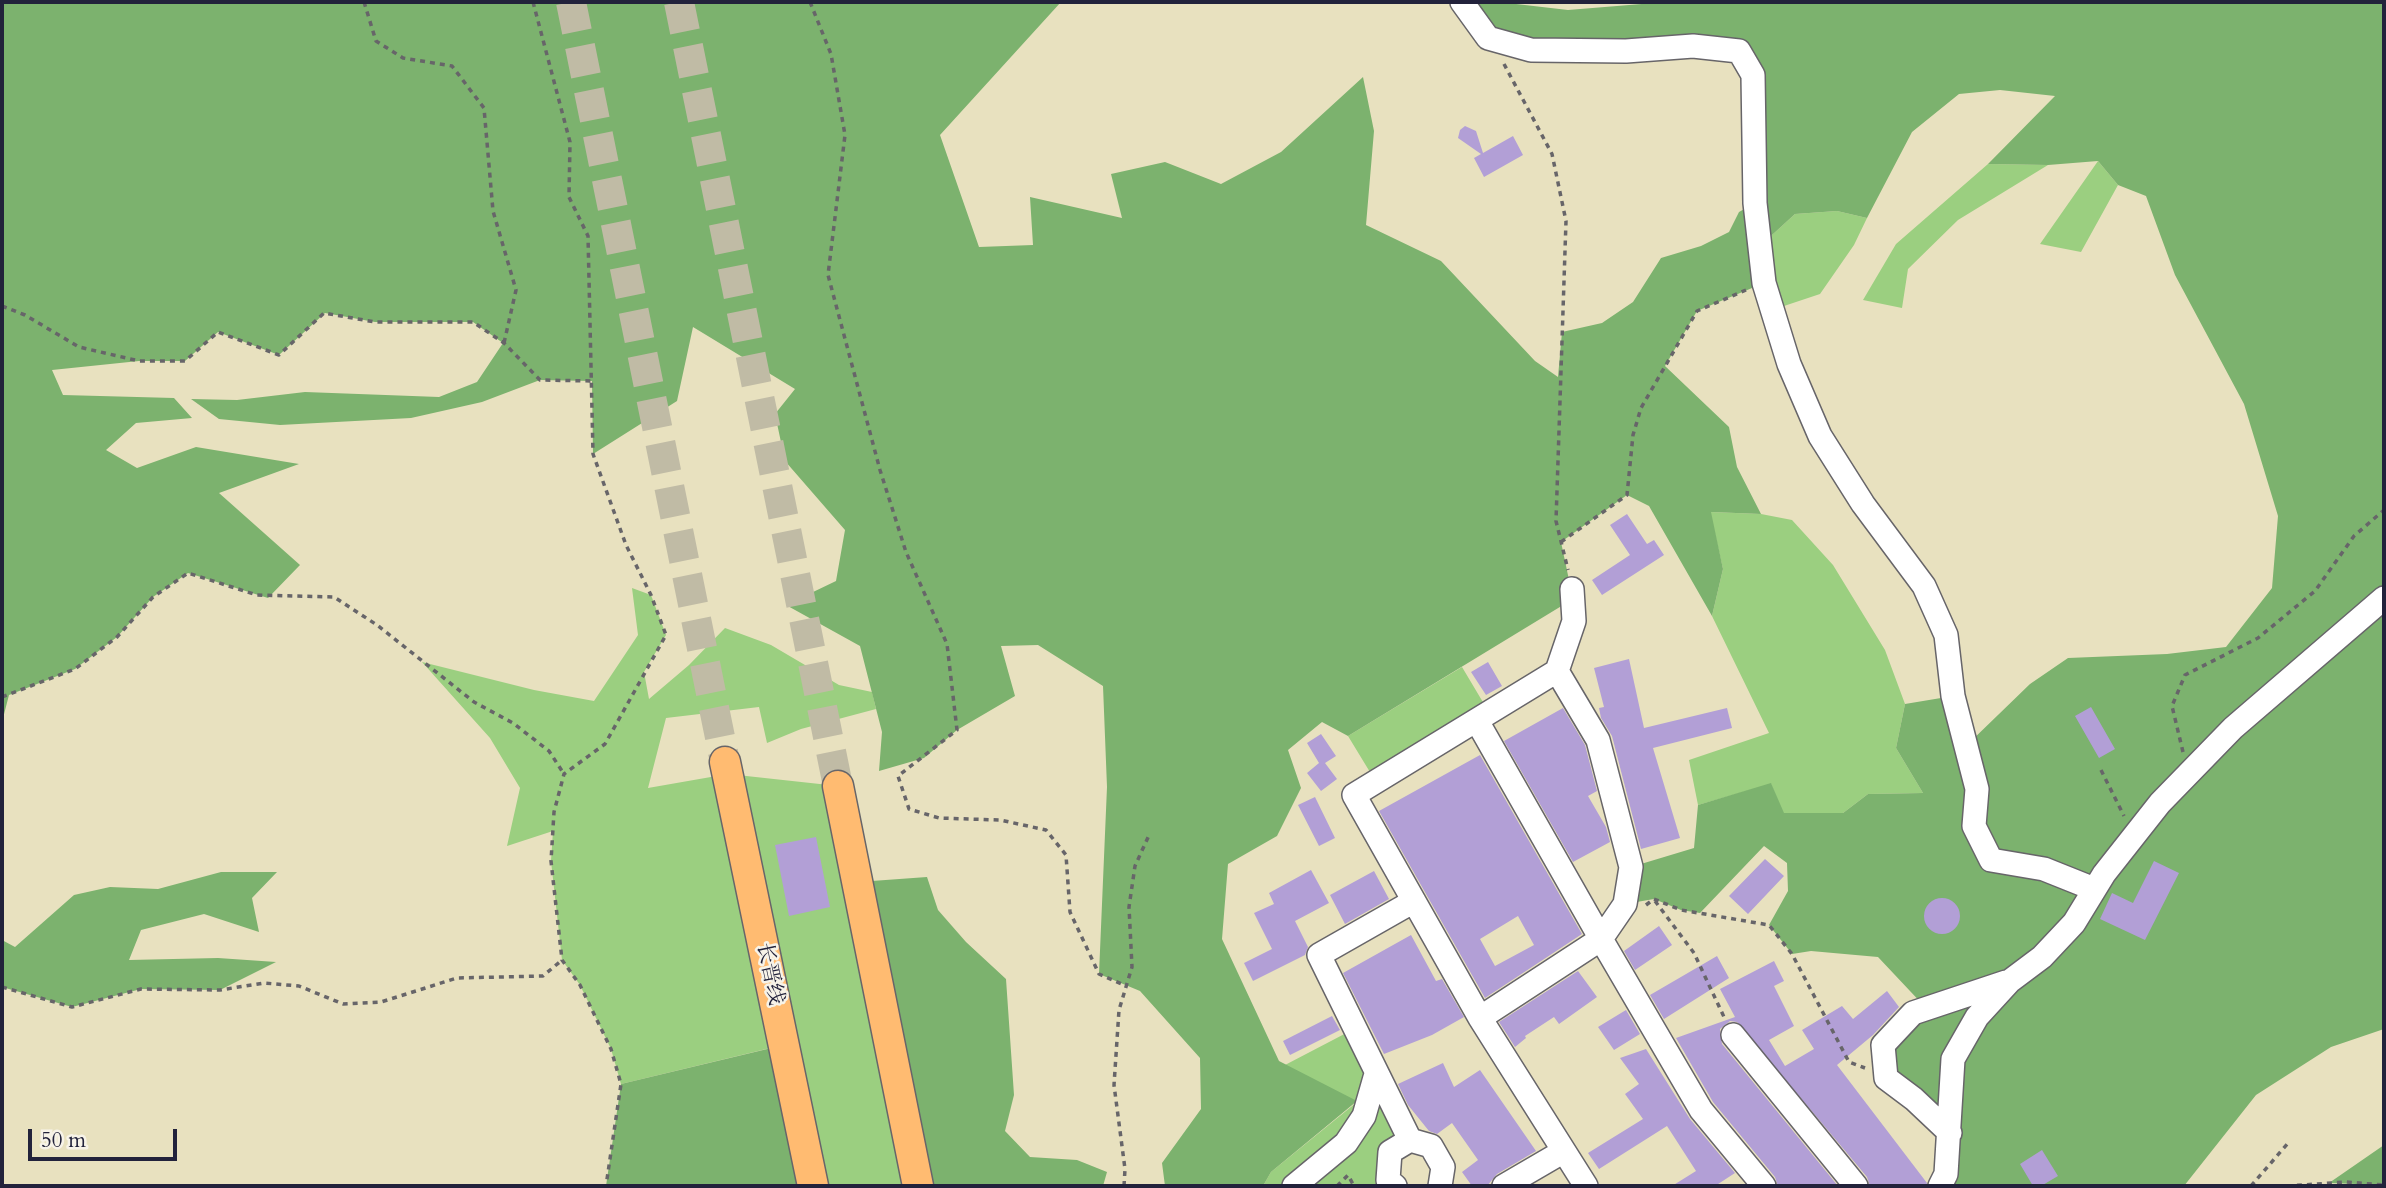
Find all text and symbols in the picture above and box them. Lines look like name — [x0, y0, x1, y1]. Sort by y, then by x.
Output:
street label: 长晋线 — [750, 941, 788, 1007]
scale bar — [32, 1114, 180, 1158]
text: 50 m — [41, 1126, 86, 1155]

